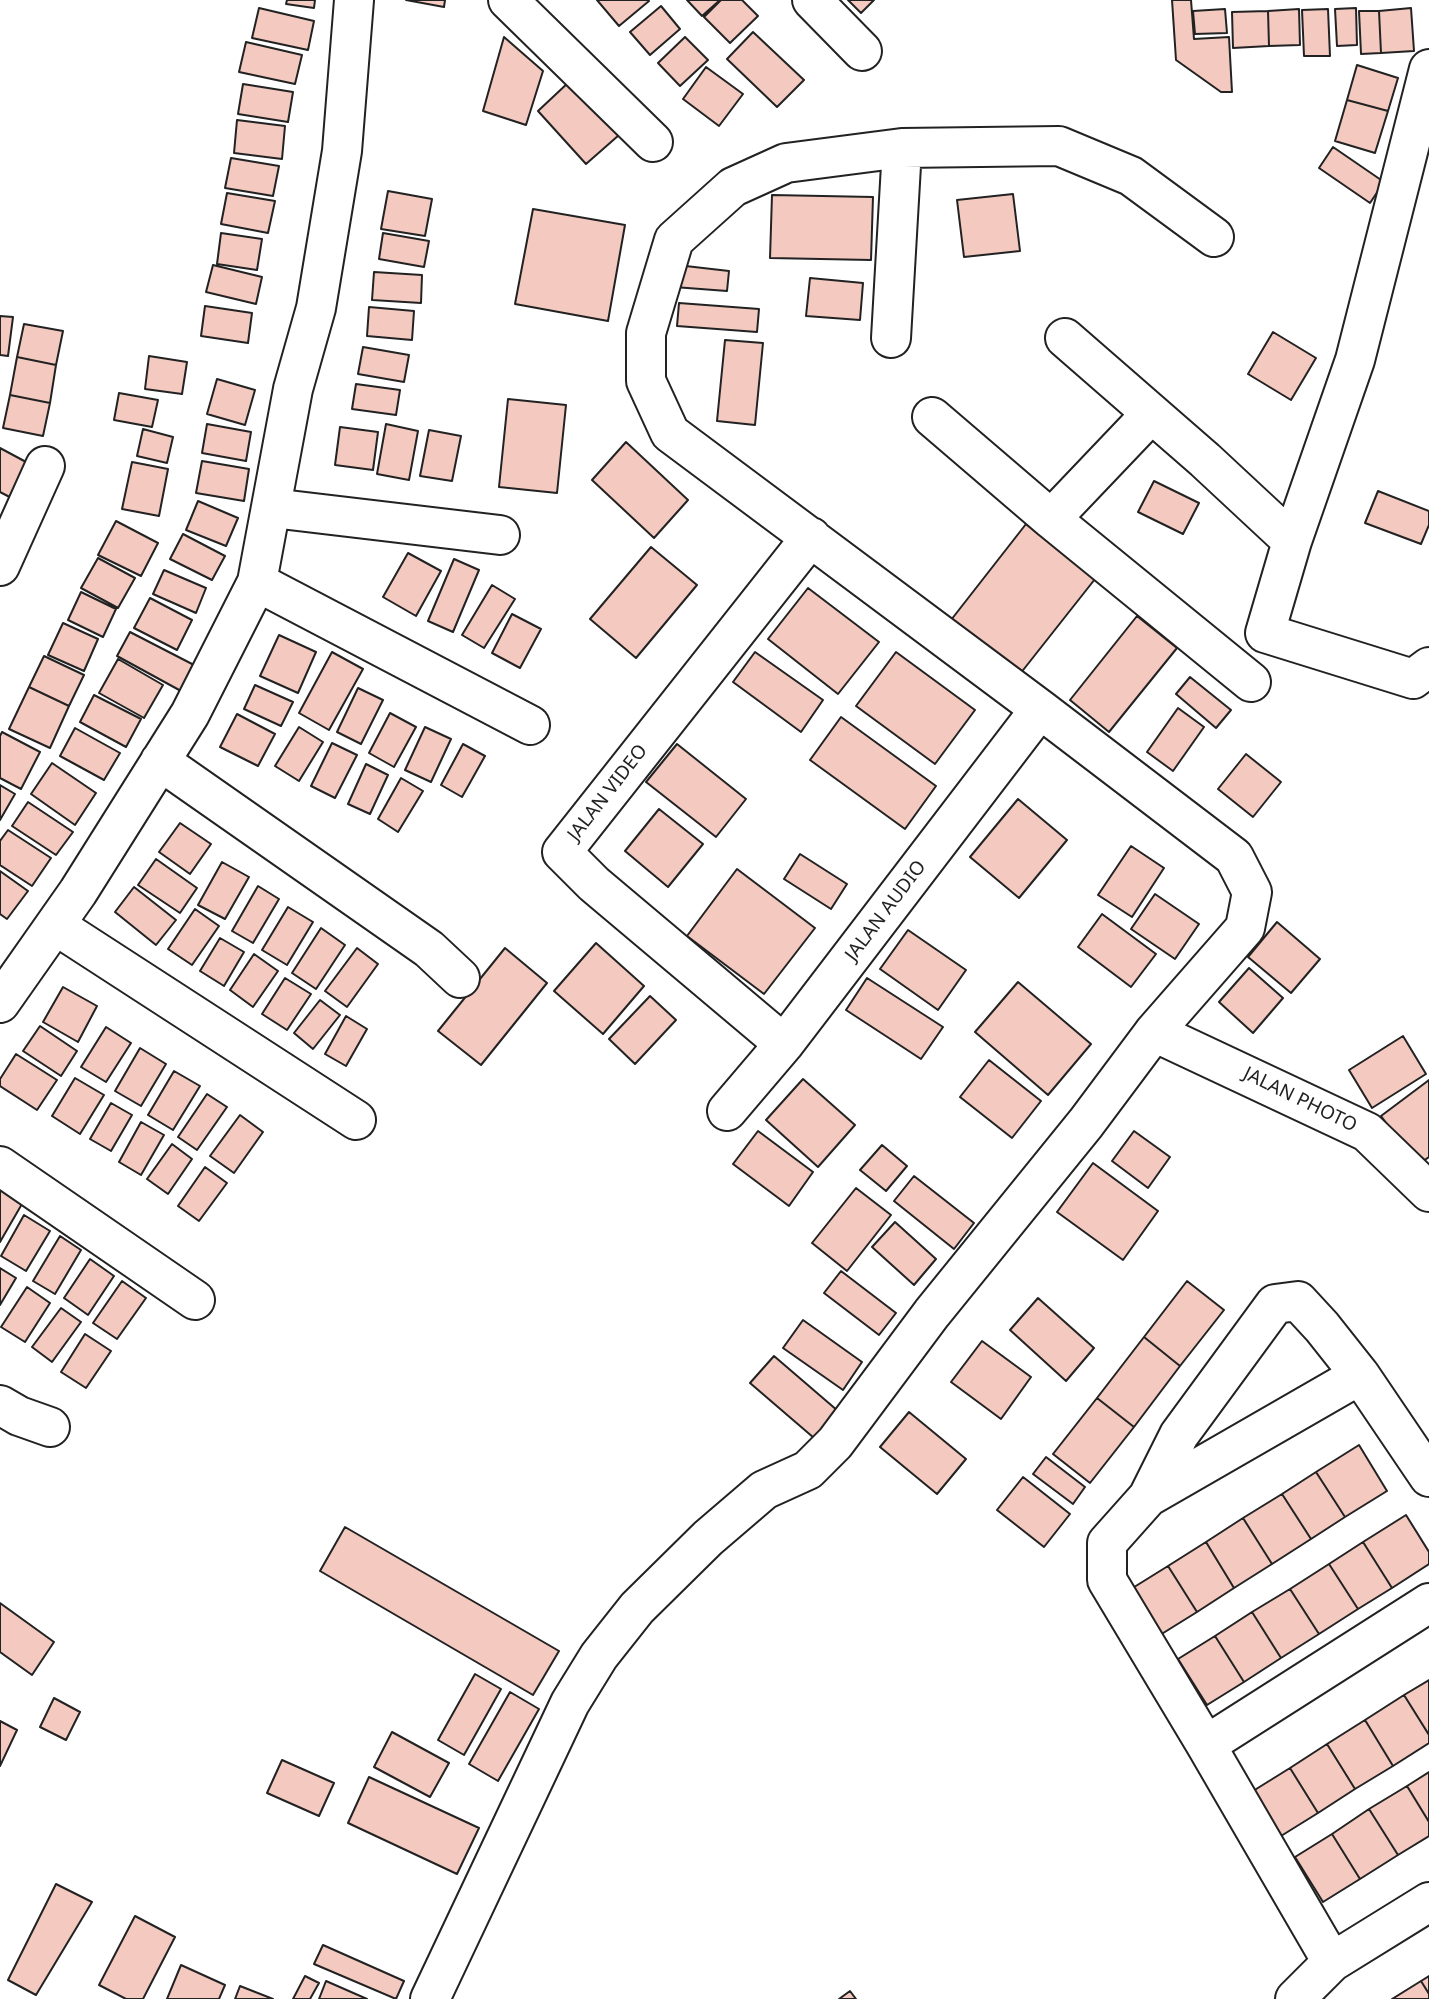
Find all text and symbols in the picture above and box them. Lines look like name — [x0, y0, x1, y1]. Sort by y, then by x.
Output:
street label: JALAN VIDEO — [563, 740, 653, 846]
street label: JALAN AUDIO — [841, 856, 931, 966]
street label: JALAN PHOTO — [1239, 1063, 1361, 1137]

